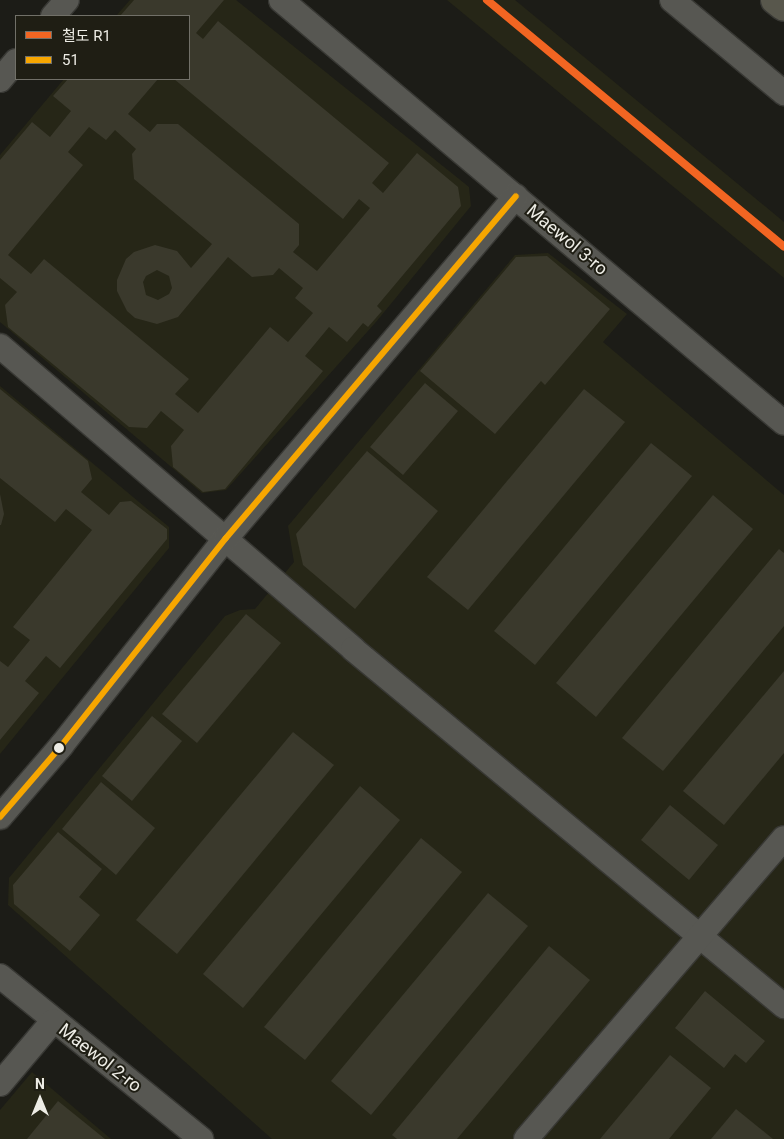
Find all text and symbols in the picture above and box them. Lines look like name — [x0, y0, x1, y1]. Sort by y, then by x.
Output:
legend — [15, 15, 190, 80]
text: 철도 R1 — [62, 27, 111, 45]
text: 51 — [62, 51, 79, 69]
street label: Maewol 3-ro — [522, 200, 612, 280]
unlabelled marker — [54, 743, 64, 753]
street label: Maewol 2-ro — [54, 1019, 146, 1097]
north arrow — [15, 1074, 65, 1124]
text: N — [35, 1076, 45, 1092]

